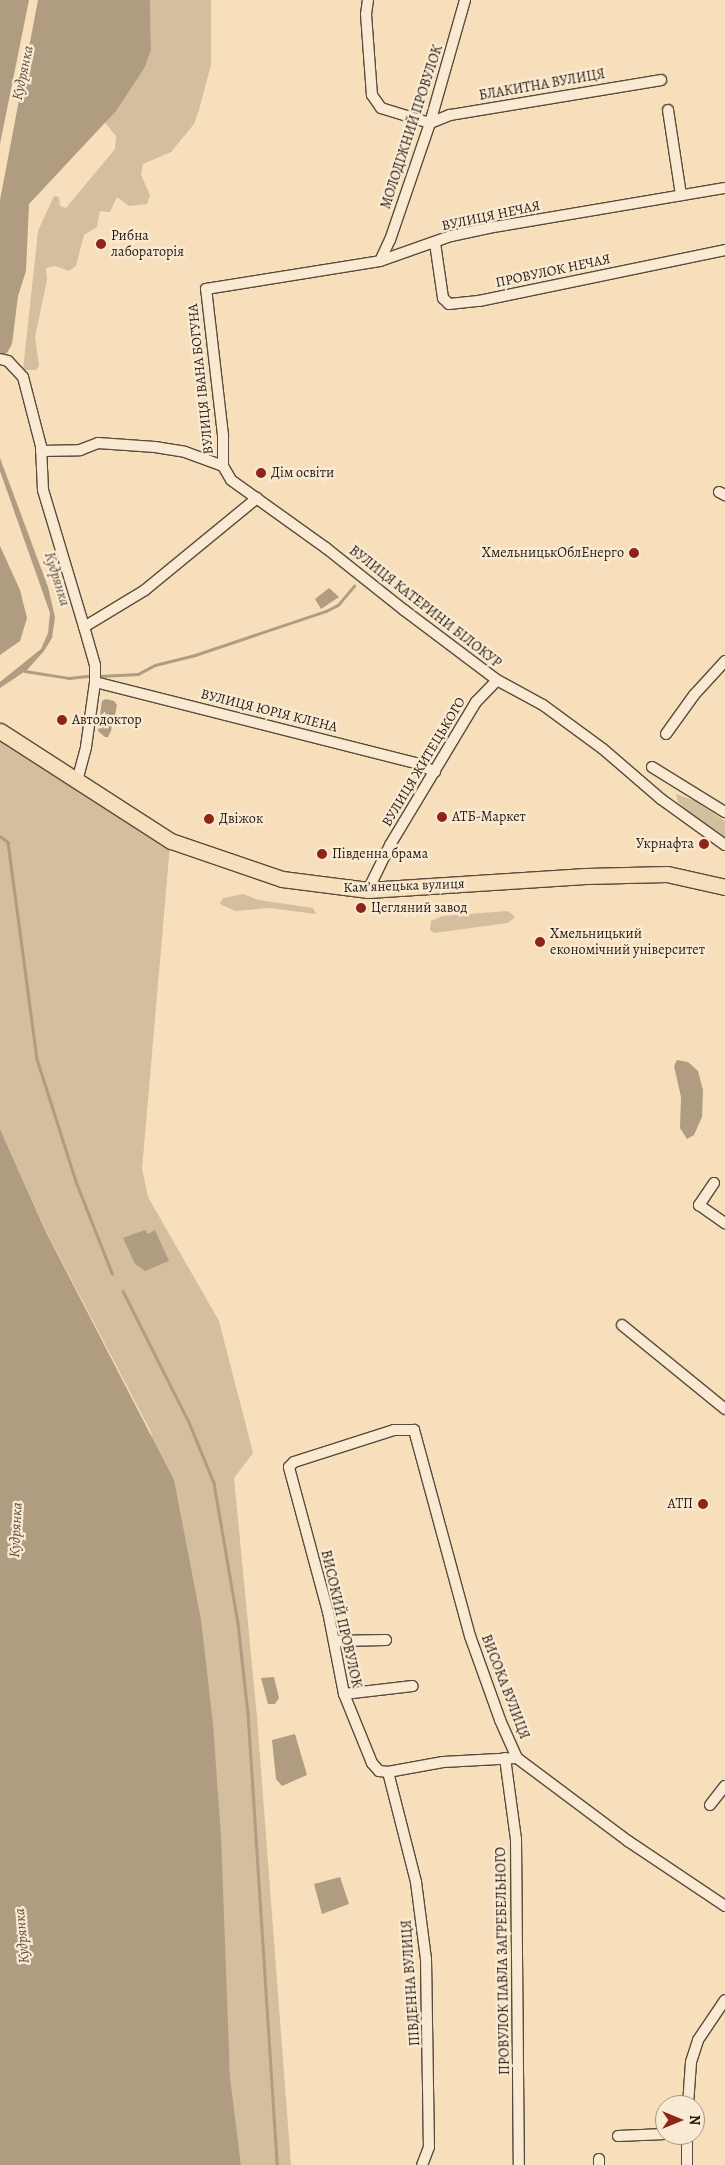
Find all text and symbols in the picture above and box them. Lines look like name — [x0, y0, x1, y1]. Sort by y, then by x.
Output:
street label: МОЛОДІЖНИЙ ПРОВУЛОК — [378, 43, 446, 211]
water label: Кудрянка — [8, 44, 38, 102]
street label: БЛАКИТНА ВУЛИЦЯ — [478, 66, 606, 104]
street label: ВУЛИЦЯ НЕЧАЯ — [440, 197, 542, 235]
place label: Рибна лабораторія — [111, 228, 184, 260]
marker: Рибна лабораторія — [95, 238, 107, 250]
street label: ПРОВУЛОК НЕЧАЯ — [494, 251, 612, 291]
street label: ВУЛИЦЯ ІВАНА БОГУНА — [185, 303, 217, 455]
place label: Дім освіти — [271, 465, 334, 481]
marker: Дім освіти — [255, 467, 267, 479]
street label: ВУЛИЦЯ КАТЕРИНИ БІЛОКУР — [346, 542, 504, 672]
place label: ХмельницькОблЕнерго — [482, 545, 624, 561]
marker: ХмельницькОблЕнерго — [628, 547, 640, 559]
water label: Кудрянка — [40, 550, 74, 608]
street label: ВУЛИЦЯ ЮРІЯ КЛЕНА — [199, 686, 339, 736]
street label: ВУЛИЦЯ ЖИТЕЦЬКОГО — [379, 694, 469, 830]
place label: Автодоктор — [72, 712, 142, 728]
marker: Автодоктор — [56, 714, 68, 726]
place label: АТБ-Маркет — [452, 809, 526, 825]
place label: Двіжок — [219, 811, 263, 827]
marker: АТБ-Маркет — [436, 811, 448, 823]
marker: Двіжок — [203, 813, 215, 825]
place label: Укрнафта — [636, 836, 694, 852]
marker: Укрнафта — [698, 838, 710, 850]
place label: Південна брама — [332, 846, 428, 862]
marker: Південна брама — [316, 848, 328, 860]
street label: Камʼянецька вулиця — [343, 875, 465, 897]
place label: Цегляний завод — [371, 900, 467, 916]
marker: Цегляний завод — [355, 902, 367, 914]
place label: Хмельницький економічний університет — [550, 926, 705, 959]
marker: Хмельницький економічний університет — [534, 936, 546, 948]
place label: АТП — [668, 1496, 693, 1512]
marker: АТП — [697, 1498, 709, 1510]
water label: Кудрянка — [6, 1502, 26, 1558]
street label: ВИСОКИЙ ПРОВУЛОК — [317, 1548, 365, 1690]
street label: ВИСОКА ВУЛИЦЯ — [477, 1632, 533, 1742]
street label: ПРОВУЛОК ПАВЛА ЗАГРЕБЕЛЬНОГО — [493, 1847, 513, 2075]
water label: Кудрянка — [11, 1908, 33, 1964]
street label: ПІВДЕННА ВУЛИЦЯ — [398, 1919, 424, 2047]
north arrow — [655, 2095, 705, 2145]
text: N — [685, 2115, 704, 2125]

